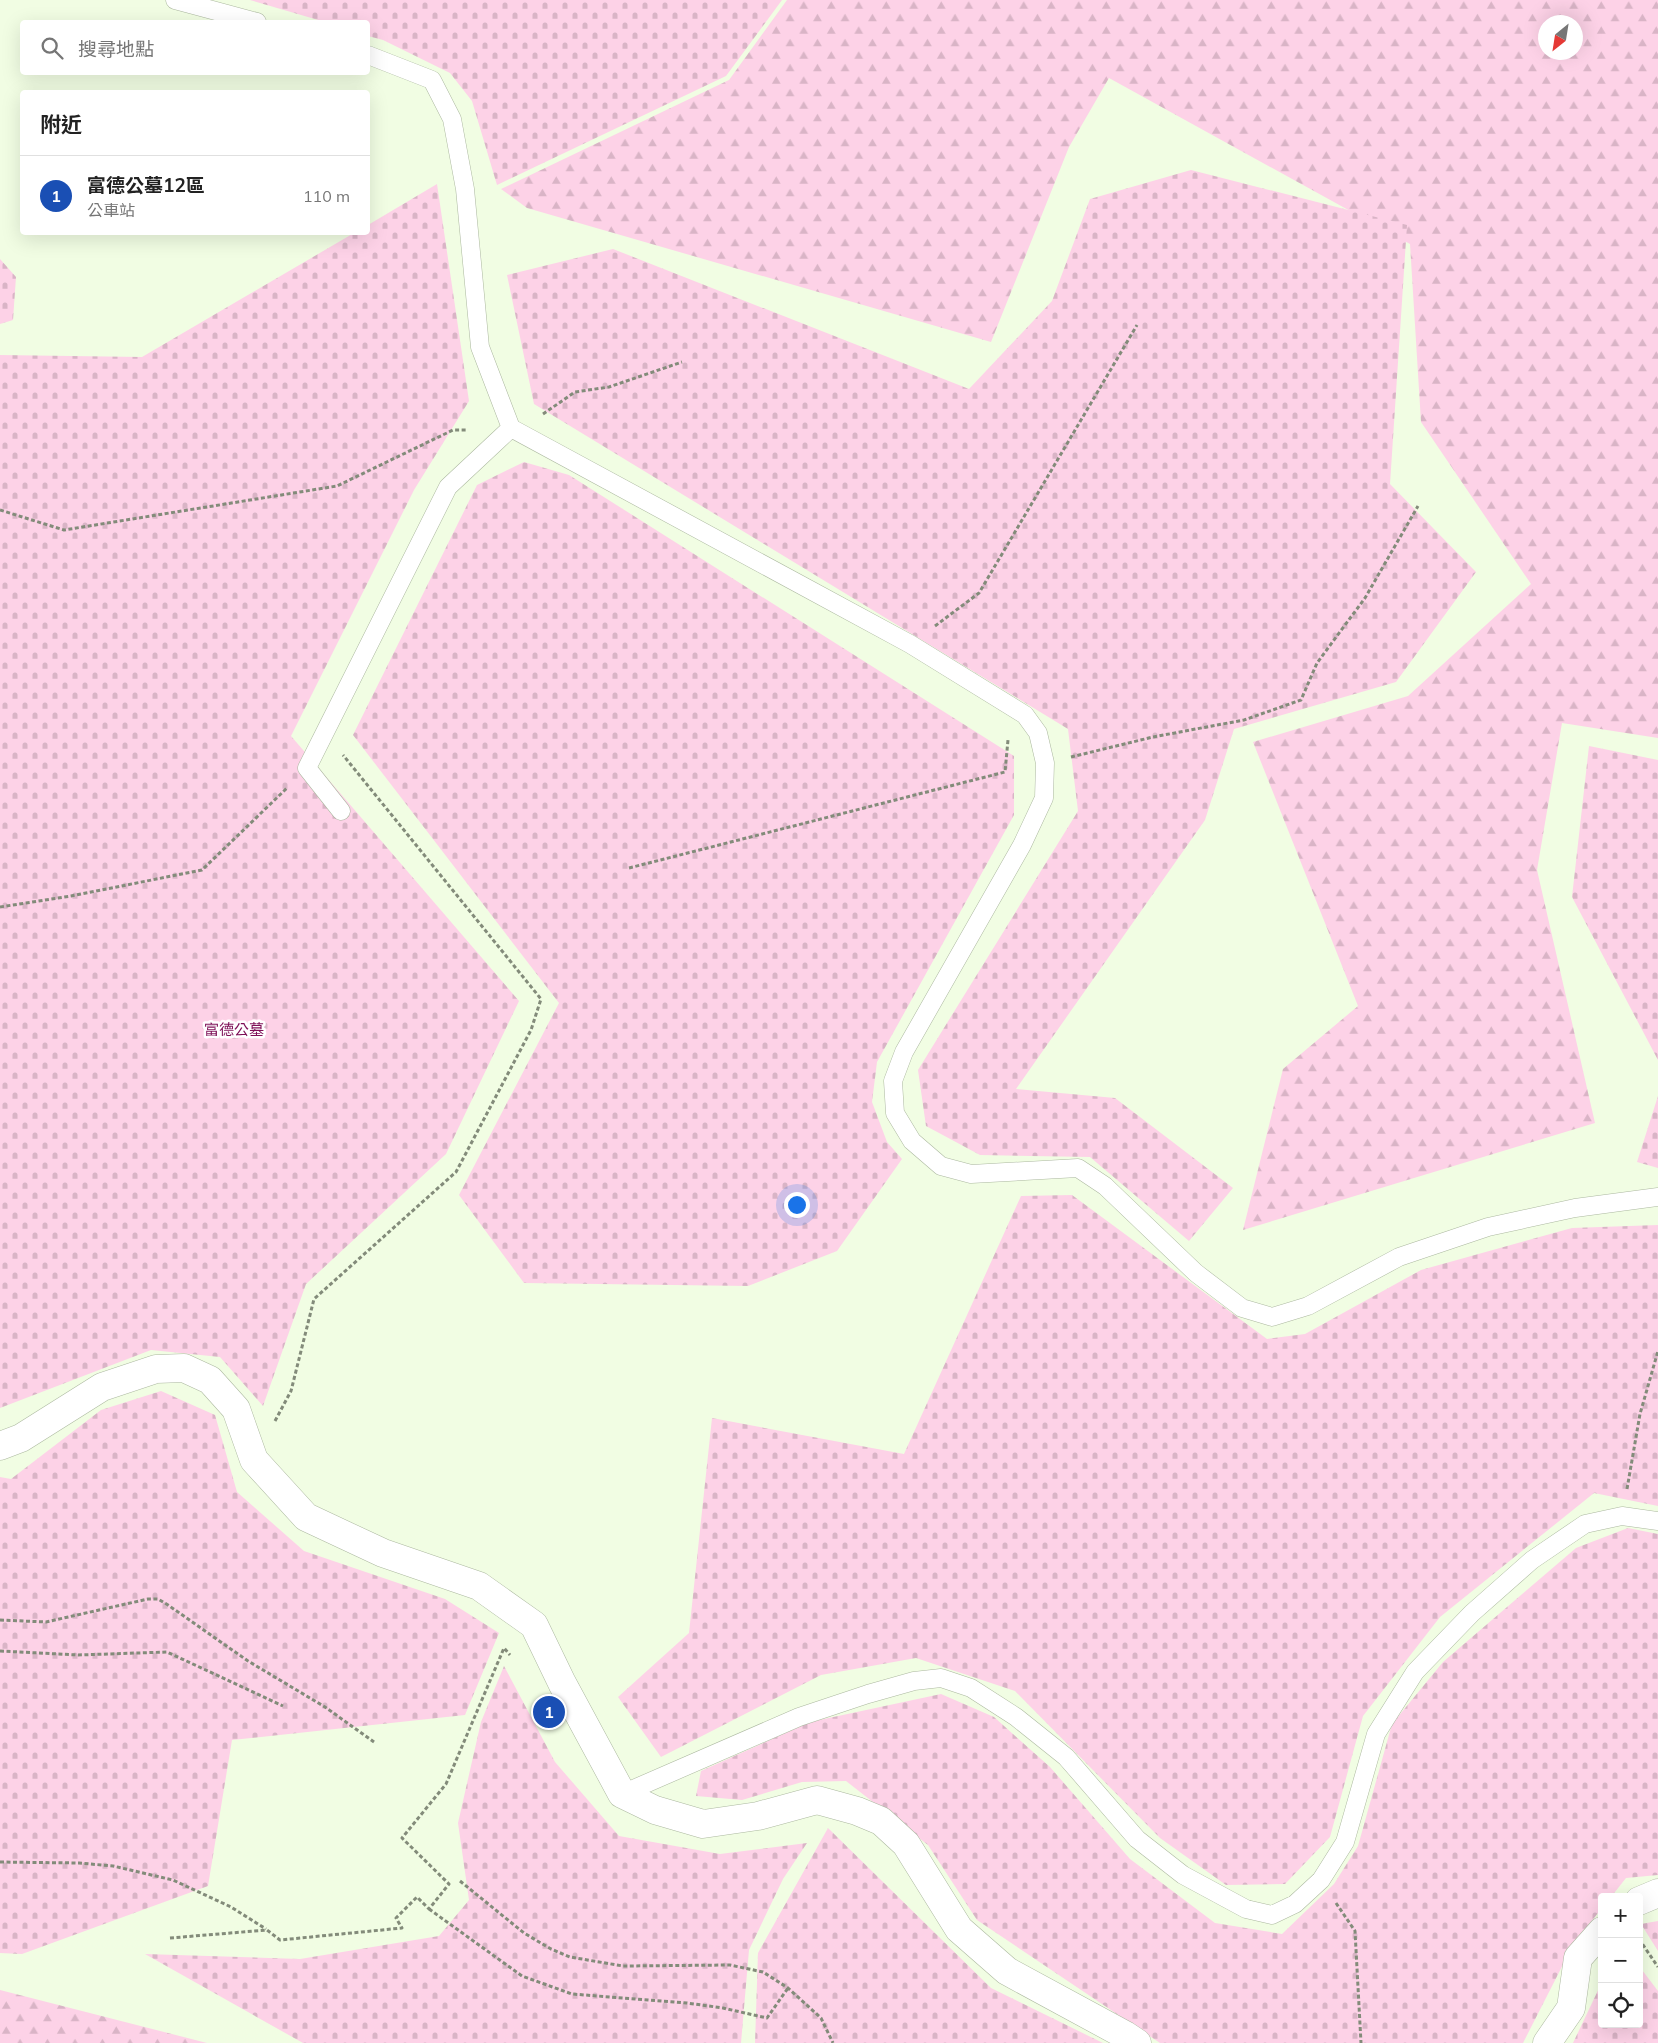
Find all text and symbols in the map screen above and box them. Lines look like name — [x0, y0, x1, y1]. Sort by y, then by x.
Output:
north arrow — [1538, 15, 1583, 60]
search box — [20, 20, 370, 75]
icon: search — [38, 34, 66, 62]
text: 搜尋地點 — [78, 37, 154, 61]
text: 附近 — [40, 111, 82, 137]
text: 富德公墓12區 — [87, 173, 205, 197]
text: 1 — [51, 186, 61, 206]
text: 110 m — [303, 186, 350, 206]
text: 公車站 — [87, 200, 135, 220]
park label: 富德公墓 — [204, 1020, 264, 1039]
your location — [784, 1192, 810, 1218]
pin: 1 — [533, 1693, 565, 1731]
map controls — [1598, 1893, 1643, 2028]
button: + — [1598, 1893, 1643, 1938]
button: − — [1598, 1938, 1643, 1983]
button: locate — [1598, 1983, 1643, 2028]

